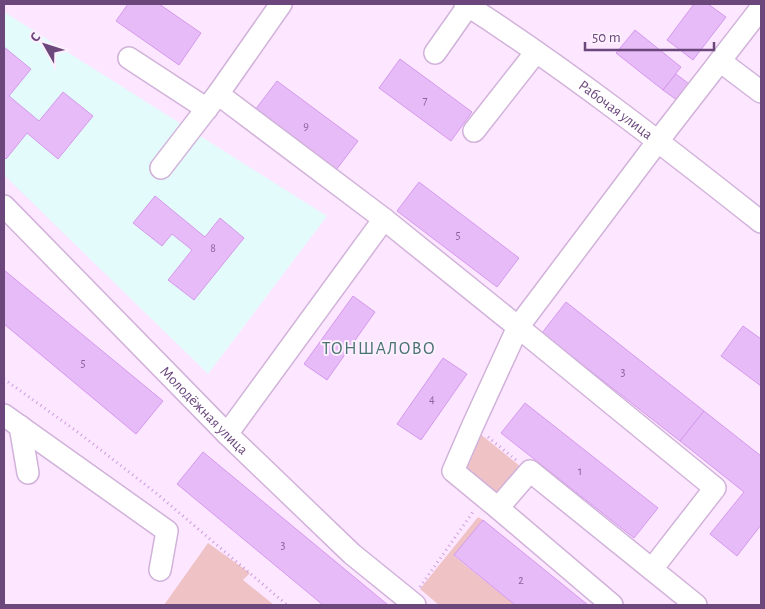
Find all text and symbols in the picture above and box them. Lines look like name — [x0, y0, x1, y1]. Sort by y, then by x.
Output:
north arrow — [20, 20, 70, 70]
scale bar — [585, 20, 714, 52]
text: С — [28, 30, 44, 45]
text: 50 m — [592, 30, 621, 45]
street label: Рабочая улица — [576, 78, 655, 142]
house number: 7 — [422, 94, 428, 106]
house number: 9 — [303, 120, 309, 132]
house number: 5 — [455, 229, 461, 241]
house number: 8 — [210, 242, 216, 254]
district label: ТОНШАЛОВО — [322, 340, 436, 358]
house number: 5 — [80, 357, 86, 369]
street label: Молодёжная улица — [157, 364, 251, 458]
house number: 3 — [621, 366, 626, 378]
house number: 4 — [429, 393, 435, 405]
house number: 1 — [578, 465, 582, 477]
house number: 3 — [281, 539, 286, 551]
house number: 2 — [518, 574, 524, 586]

